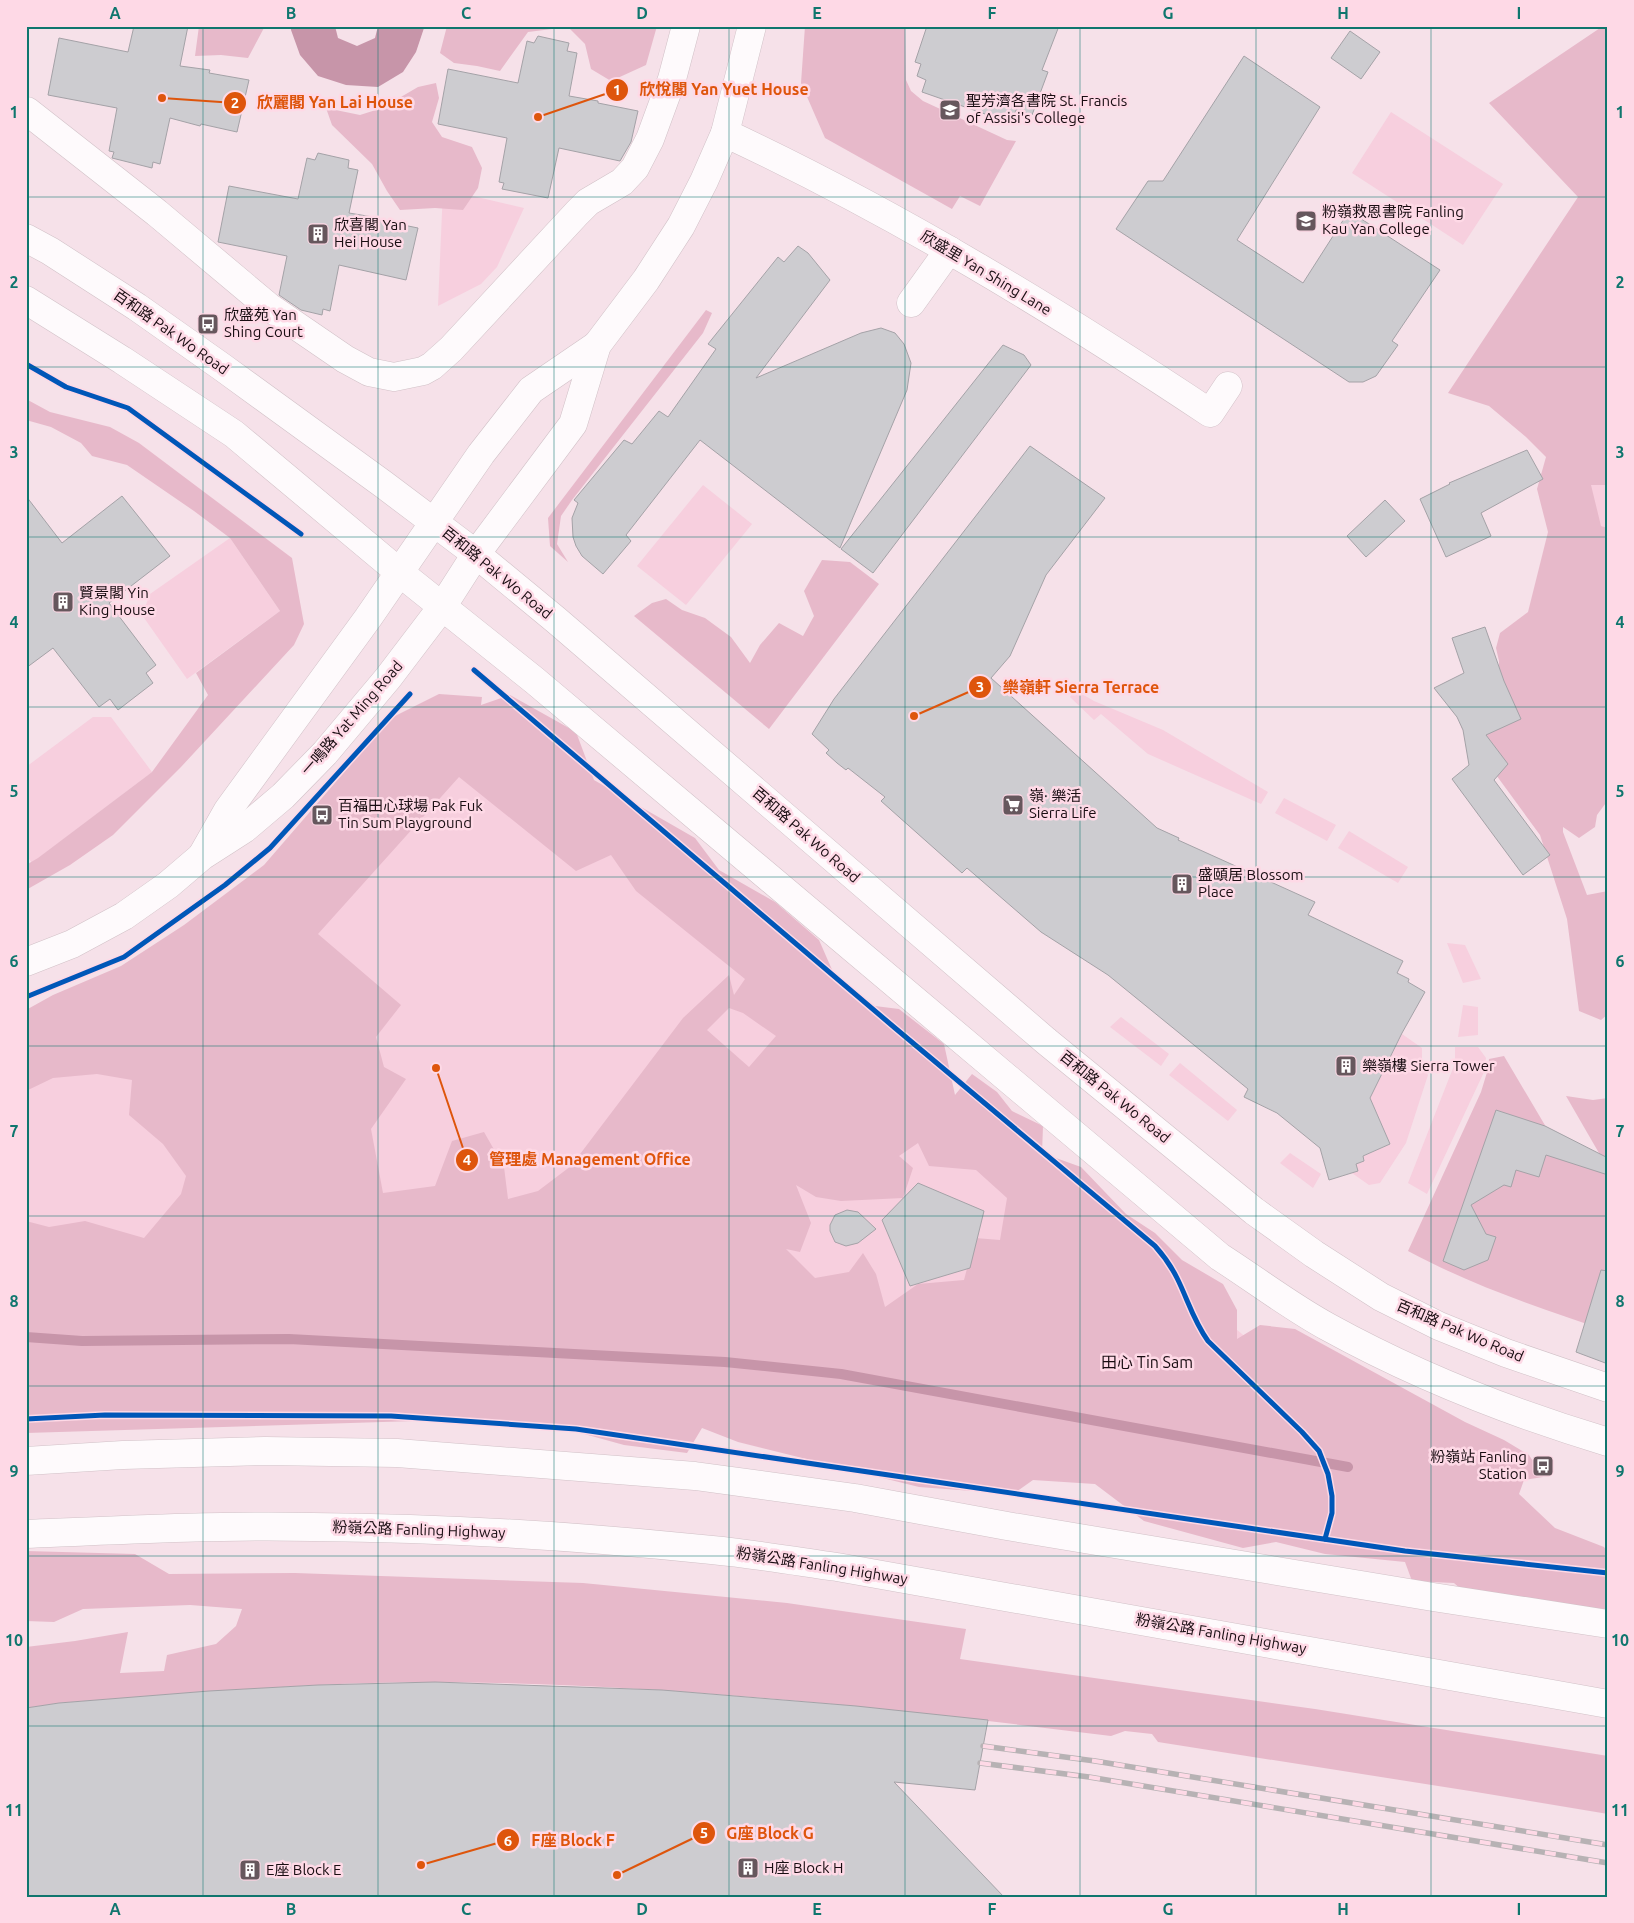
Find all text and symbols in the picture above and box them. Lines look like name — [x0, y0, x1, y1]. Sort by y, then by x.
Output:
text: A — [109, 4, 121, 22]
text: B — [286, 4, 296, 22]
text: C — [461, 4, 471, 22]
text: D — [636, 4, 648, 22]
text: E — [812, 4, 822, 22]
text: F — [988, 4, 997, 22]
text: G — [1162, 4, 1174, 22]
text: H — [1337, 4, 1349, 22]
text: I — [1517, 4, 1521, 22]
callout: 欣悅閣 Yan Yuet House — [605, 74, 819, 105]
text: 欣悅閣 Yan Yuet House — [639, 80, 809, 98]
text: 1 — [613, 81, 621, 98]
callout: 欣麗閣 Yan Lai House — [222, 87, 423, 118]
place label: 聖芳濟各書院 St. Francis of Assisi's College — [966, 92, 1127, 126]
text: 欣麗閣 Yan Lai House — [257, 93, 413, 111]
text: 2 — [231, 94, 239, 111]
school or university icon: 聖芳濟各書院 St. Francis of Assisi's College — [938, 98, 962, 122]
text: 1 — [9, 103, 19, 121]
text: 1 — [1615, 103, 1625, 121]
place label: 粉嶺救恩書院 Fanling Kau Yan College — [1322, 203, 1464, 237]
school or university icon: 粉嶺救恩書院 Fanling Kau Yan College — [1294, 209, 1318, 233]
place label: 欣喜閣 Yan Hei House — [334, 216, 407, 250]
building icon: 欣喜閣 Yan Hei House — [306, 222, 330, 246]
street label: 欣盛里 Yan Shing Lane — [918, 227, 1055, 318]
text: 2 — [9, 273, 19, 291]
text: 2 — [1615, 273, 1625, 291]
street label: 百和路 Pak Wo Road — [111, 285, 232, 378]
place label: 欣盛苑 Yan Shing Court — [224, 306, 303, 340]
bus stop icon: 欣盛苑 Yan Shing Court — [196, 312, 220, 336]
text: 3 — [9, 443, 19, 461]
text: 3 — [1615, 443, 1625, 461]
street label: 百和路 Pak Wo Road — [439, 523, 556, 622]
place label: 賢景閣 Yin King House — [79, 584, 155, 618]
building icon: 賢景閣 Yin King House — [51, 590, 75, 614]
text: 4 — [9, 613, 19, 631]
text: 4 — [1615, 613, 1625, 631]
street label: 一鳴路 Yat Ming Road — [297, 657, 406, 778]
callout: 樂嶺軒 Sierra Terrace — [968, 672, 1169, 703]
text: 3 — [976, 678, 984, 695]
text: 樂嶺軒 Sierra Terrace — [1003, 678, 1159, 696]
text: 5 — [9, 782, 19, 800]
text: 5 — [1615, 782, 1625, 800]
street label: 百和路 Pak Wo Road — [749, 783, 863, 886]
place label: 嶺· 樂活 Sierra Life — [1029, 787, 1097, 821]
supermarket icon: 嶺· 樂活 Sierra Life — [1001, 793, 1025, 817]
place label: 百福田心球場 Pak Fuk Tin Sum Playground — [338, 797, 483, 831]
bus stop icon: 百福田心球場 Pak Fuk Tin Sum Playground — [310, 803, 334, 827]
place label: 盛頤居 Blossom Place — [1198, 866, 1303, 900]
building icon: 盛頤居 Blossom Place — [1170, 872, 1194, 896]
text: 6 — [9, 952, 19, 970]
text: 6 — [1615, 952, 1625, 970]
street label: 百和路 Pak Wo Road — [1057, 1047, 1174, 1146]
building icon: 樂嶺樓 Sierra Tower — [1334, 1054, 1358, 1078]
place label: 樂嶺樓 Sierra Tower — [1362, 1057, 1495, 1074]
text: 7 — [9, 1122, 19, 1140]
text: 7 — [1615, 1122, 1625, 1140]
callout: 管理處 Management Office — [455, 1144, 701, 1175]
text: 管理處 Management Office — [489, 1150, 691, 1168]
text: 4 — [463, 1151, 471, 1168]
text: 8 — [9, 1292, 19, 1310]
text: 8 — [1615, 1292, 1625, 1310]
street label: 百和路 Pak Wo Road — [1394, 1296, 1526, 1365]
district label: 田心 Tin Sam — [1101, 1353, 1193, 1371]
place label: 粉嶺站 Fanling Station — [1430, 1448, 1527, 1482]
bus stop icon: 粉嶺站 Fanling Station — [1531, 1454, 1555, 1478]
text: 9 — [9, 1462, 19, 1480]
text: 9 — [1615, 1462, 1625, 1480]
street label: 粉嶺公路 Fanling Highway — [332, 1518, 506, 1541]
street label: 粉嶺公路 Fanling Highway — [735, 1544, 909, 1587]
street label: 粉嶺公路 Fanling Highway — [1134, 1610, 1308, 1657]
text: 10 — [5, 1631, 23, 1649]
text: 10 — [1611, 1631, 1629, 1649]
text: 11 — [5, 1801, 23, 1819]
text: 11 — [1611, 1801, 1629, 1819]
callout: G座 Block G — [691, 1818, 824, 1849]
text: 5 — [700, 1824, 708, 1841]
text: G座 Block G — [726, 1824, 814, 1842]
callout: F座 Block F — [496, 1825, 624, 1856]
text: F座 Block F — [531, 1831, 615, 1849]
text: 6 — [504, 1832, 512, 1849]
building icon: H座 Block H — [736, 1856, 760, 1880]
building icon: E座 Block E — [238, 1858, 262, 1882]
place label: H座 Block H — [764, 1859, 844, 1876]
place label: E座 Block E — [266, 1861, 341, 1878]
text: A — [109, 1900, 121, 1918]
text: B — [286, 1900, 296, 1918]
text: C — [461, 1900, 471, 1918]
text: D — [636, 1900, 648, 1918]
text: E — [812, 1900, 822, 1918]
text: F — [988, 1900, 997, 1918]
text: G — [1162, 1900, 1174, 1918]
text: H — [1337, 1900, 1349, 1918]
text: I — [1517, 1900, 1521, 1918]

